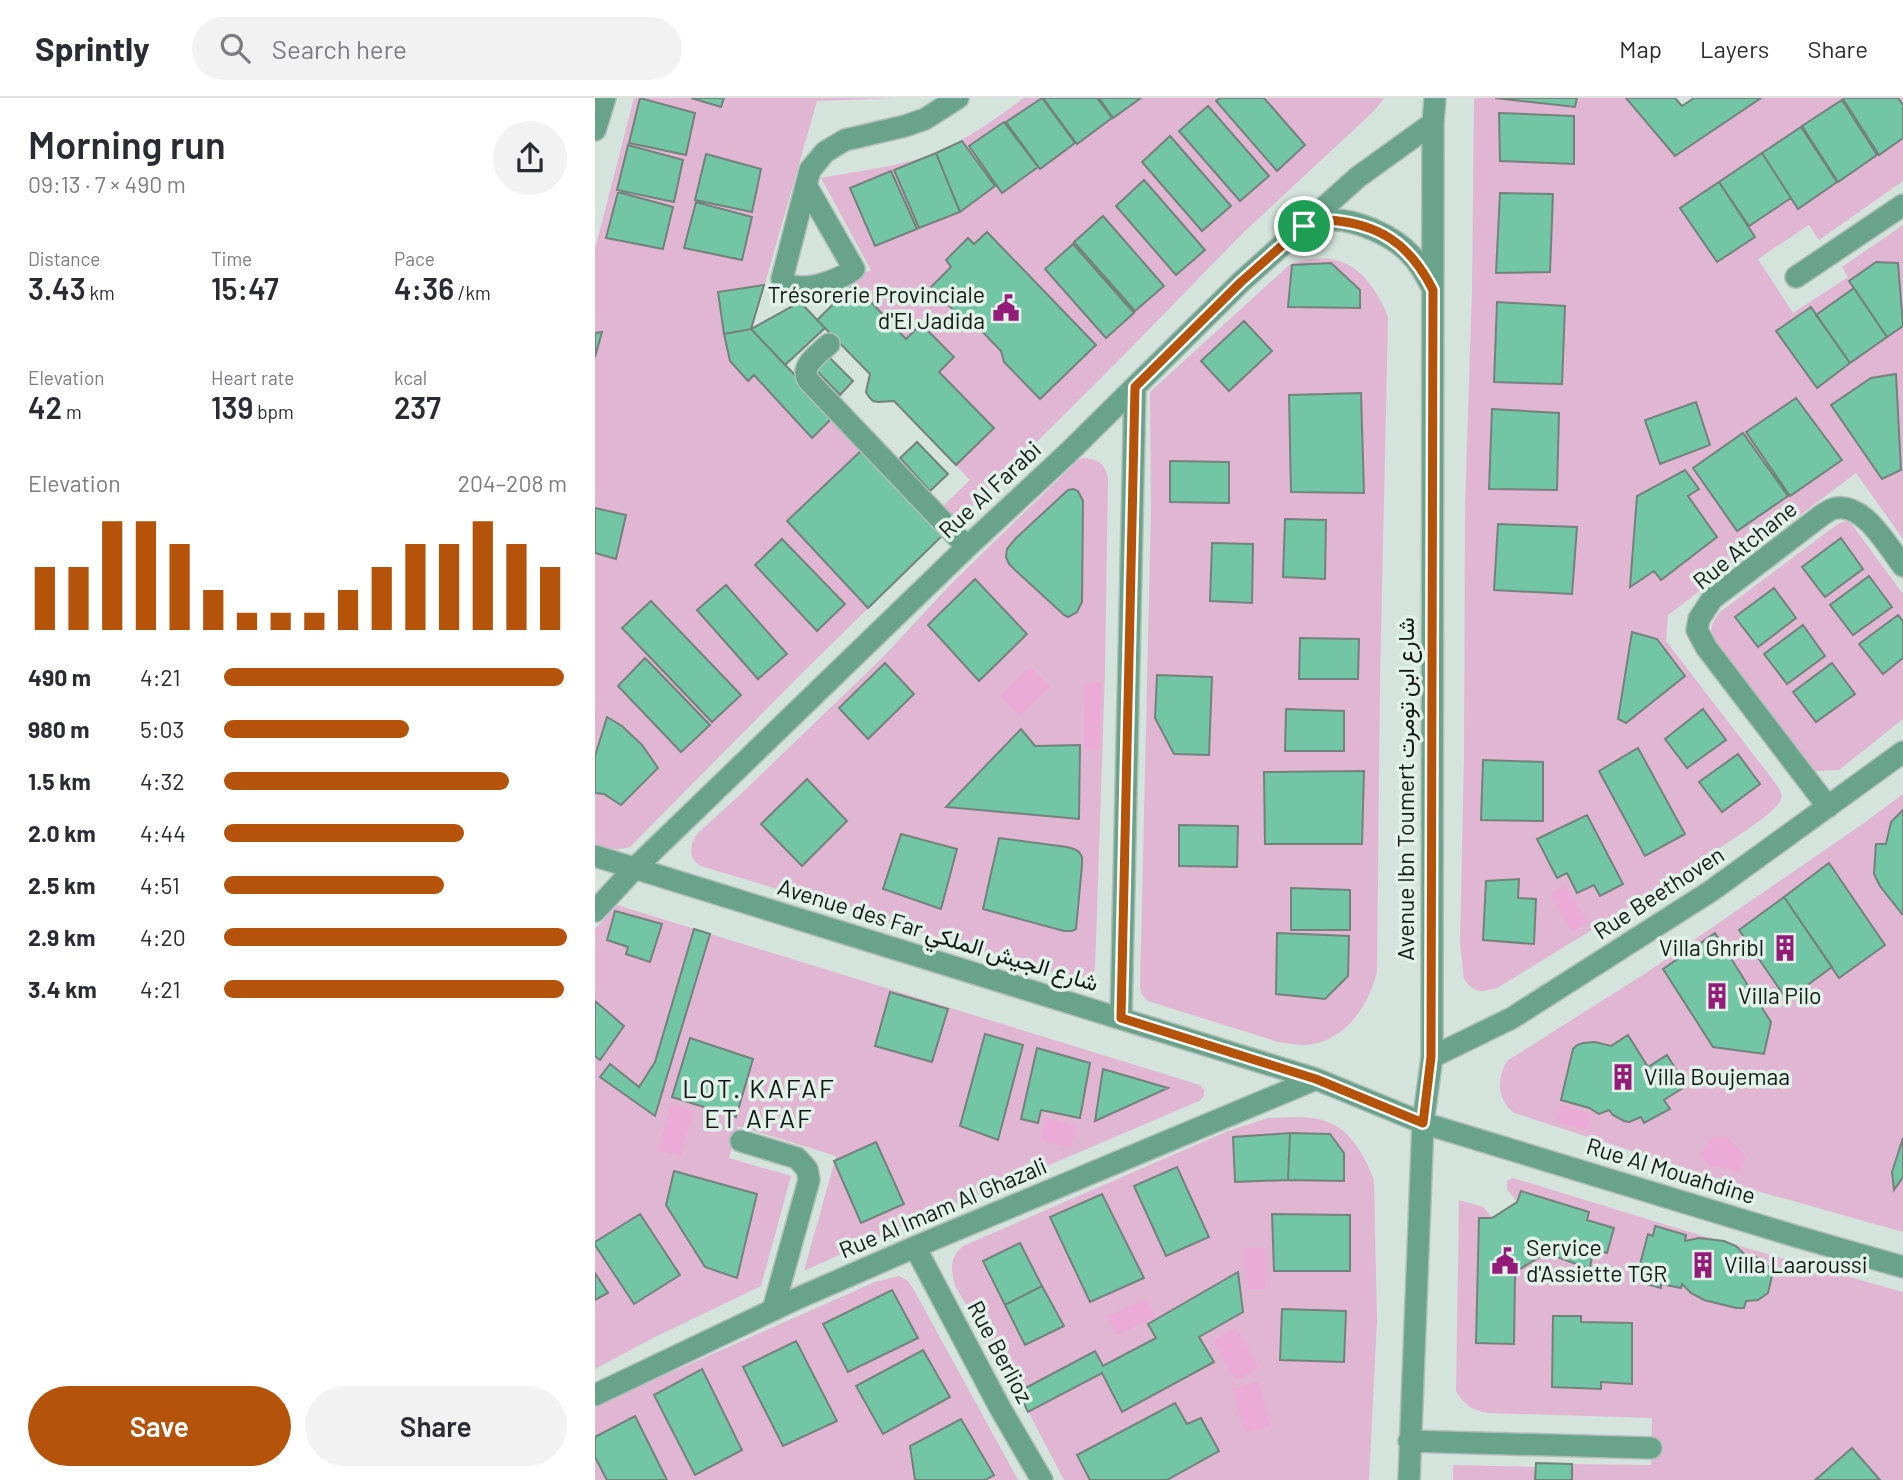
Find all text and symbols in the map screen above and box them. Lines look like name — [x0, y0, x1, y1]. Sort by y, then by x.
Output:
search box — [192, 17, 682, 80]
text: Sprintly — [35, 28, 150, 68]
icon: search — [216, 29, 254, 67]
text: Search here — [272, 33, 407, 64]
text: Map — [1619, 34, 1662, 63]
text: Layers — [1700, 34, 1769, 63]
text: Share — [1807, 34, 1868, 63]
text: Morning run — [28, 121, 226, 167]
button: share — [493, 121, 567, 195]
text: 09:13 · 7 × 490 m — [28, 170, 186, 198]
pin — [1274, 196, 1334, 256]
icon: arrive — [1285, 207, 1323, 245]
text: Distance — [28, 247, 100, 270]
text: Time — [211, 247, 252, 270]
text: Pace — [394, 247, 435, 270]
text: 3.43 — [28, 270, 86, 306]
text: 15:47 — [211, 270, 279, 306]
text: 4:36 — [394, 270, 454, 306]
place label: Trésorerie Provinciale d'El Jadida — [768, 280, 985, 334]
text: km — [86, 281, 115, 304]
text: /km — [454, 281, 491, 304]
public building icon: Trésorerie Provinciale d'El Jadida — [991, 293, 1021, 323]
text: Elevation — [28, 366, 105, 389]
text: Heart rate — [211, 366, 294, 389]
text: kcal — [394, 366, 427, 389]
text: 42 — [28, 389, 62, 425]
text: 139 — [211, 389, 253, 425]
text: 237 — [394, 389, 441, 425]
text: m — [62, 400, 82, 423]
text: bpm — [253, 400, 294, 423]
street label: Rue Al Farabi — [932, 435, 1046, 544]
text: Elevation — [28, 469, 121, 497]
text: 204–208 m — [458, 469, 567, 497]
street label: Rue Atchane — [1687, 494, 1802, 595]
street label: Avenue Ibn Toumert شارع ابن تومرت — [1391, 617, 1422, 961]
text: 490 m — [28, 663, 91, 691]
text: 4:21 — [140, 663, 181, 691]
text: 980 m — [28, 715, 90, 743]
text: 5:03 — [140, 715, 184, 743]
text: 1.5 km — [28, 767, 91, 795]
text: 4:32 — [140, 767, 185, 795]
text: 2.0 km — [28, 819, 96, 847]
text: 4:44 — [140, 819, 186, 847]
street label: Rue Beethoven — [1588, 840, 1729, 945]
text: 2.5 km — [28, 871, 96, 899]
text: 4:51 — [140, 871, 180, 899]
street label: Avenue des Far شارع الجيش الملكي — [773, 872, 1102, 1002]
text: 2.9 km — [28, 923, 95, 951]
text: 4:20 — [140, 923, 186, 951]
place label: Villa Ghribl — [1659, 933, 1764, 961]
building icon: Villa Ghribl — [1770, 933, 1800, 963]
text: 3.4 km — [28, 975, 97, 1003]
text: 4:21 — [140, 975, 181, 1003]
building icon: Villa Pilo — [1702, 981, 1732, 1011]
place label: Villa Pilo — [1738, 981, 1822, 1009]
building icon: Villa Boujemaa — [1608, 1062, 1638, 1092]
place label: Villa Boujemaa — [1644, 1062, 1790, 1090]
district label: LOT. KAFAF ET AFAF — [682, 1072, 836, 1133]
street label: Rue Al Mouahdine — [1583, 1131, 1759, 1209]
street label: Rue Al Imam Al Ghazali — [835, 1151, 1051, 1263]
place label: Service d'Assiette TGR — [1526, 1233, 1667, 1287]
public building icon: Service d'Assiette TGR — [1490, 1246, 1520, 1276]
building icon: Villa Laaroussi — [1688, 1250, 1718, 1280]
place label: Villa Laaroussi — [1724, 1250, 1868, 1278]
street label: Rue Berlioz — [962, 1295, 1040, 1408]
button: Save — [28, 1386, 291, 1466]
button: Share — [305, 1386, 567, 1466]

